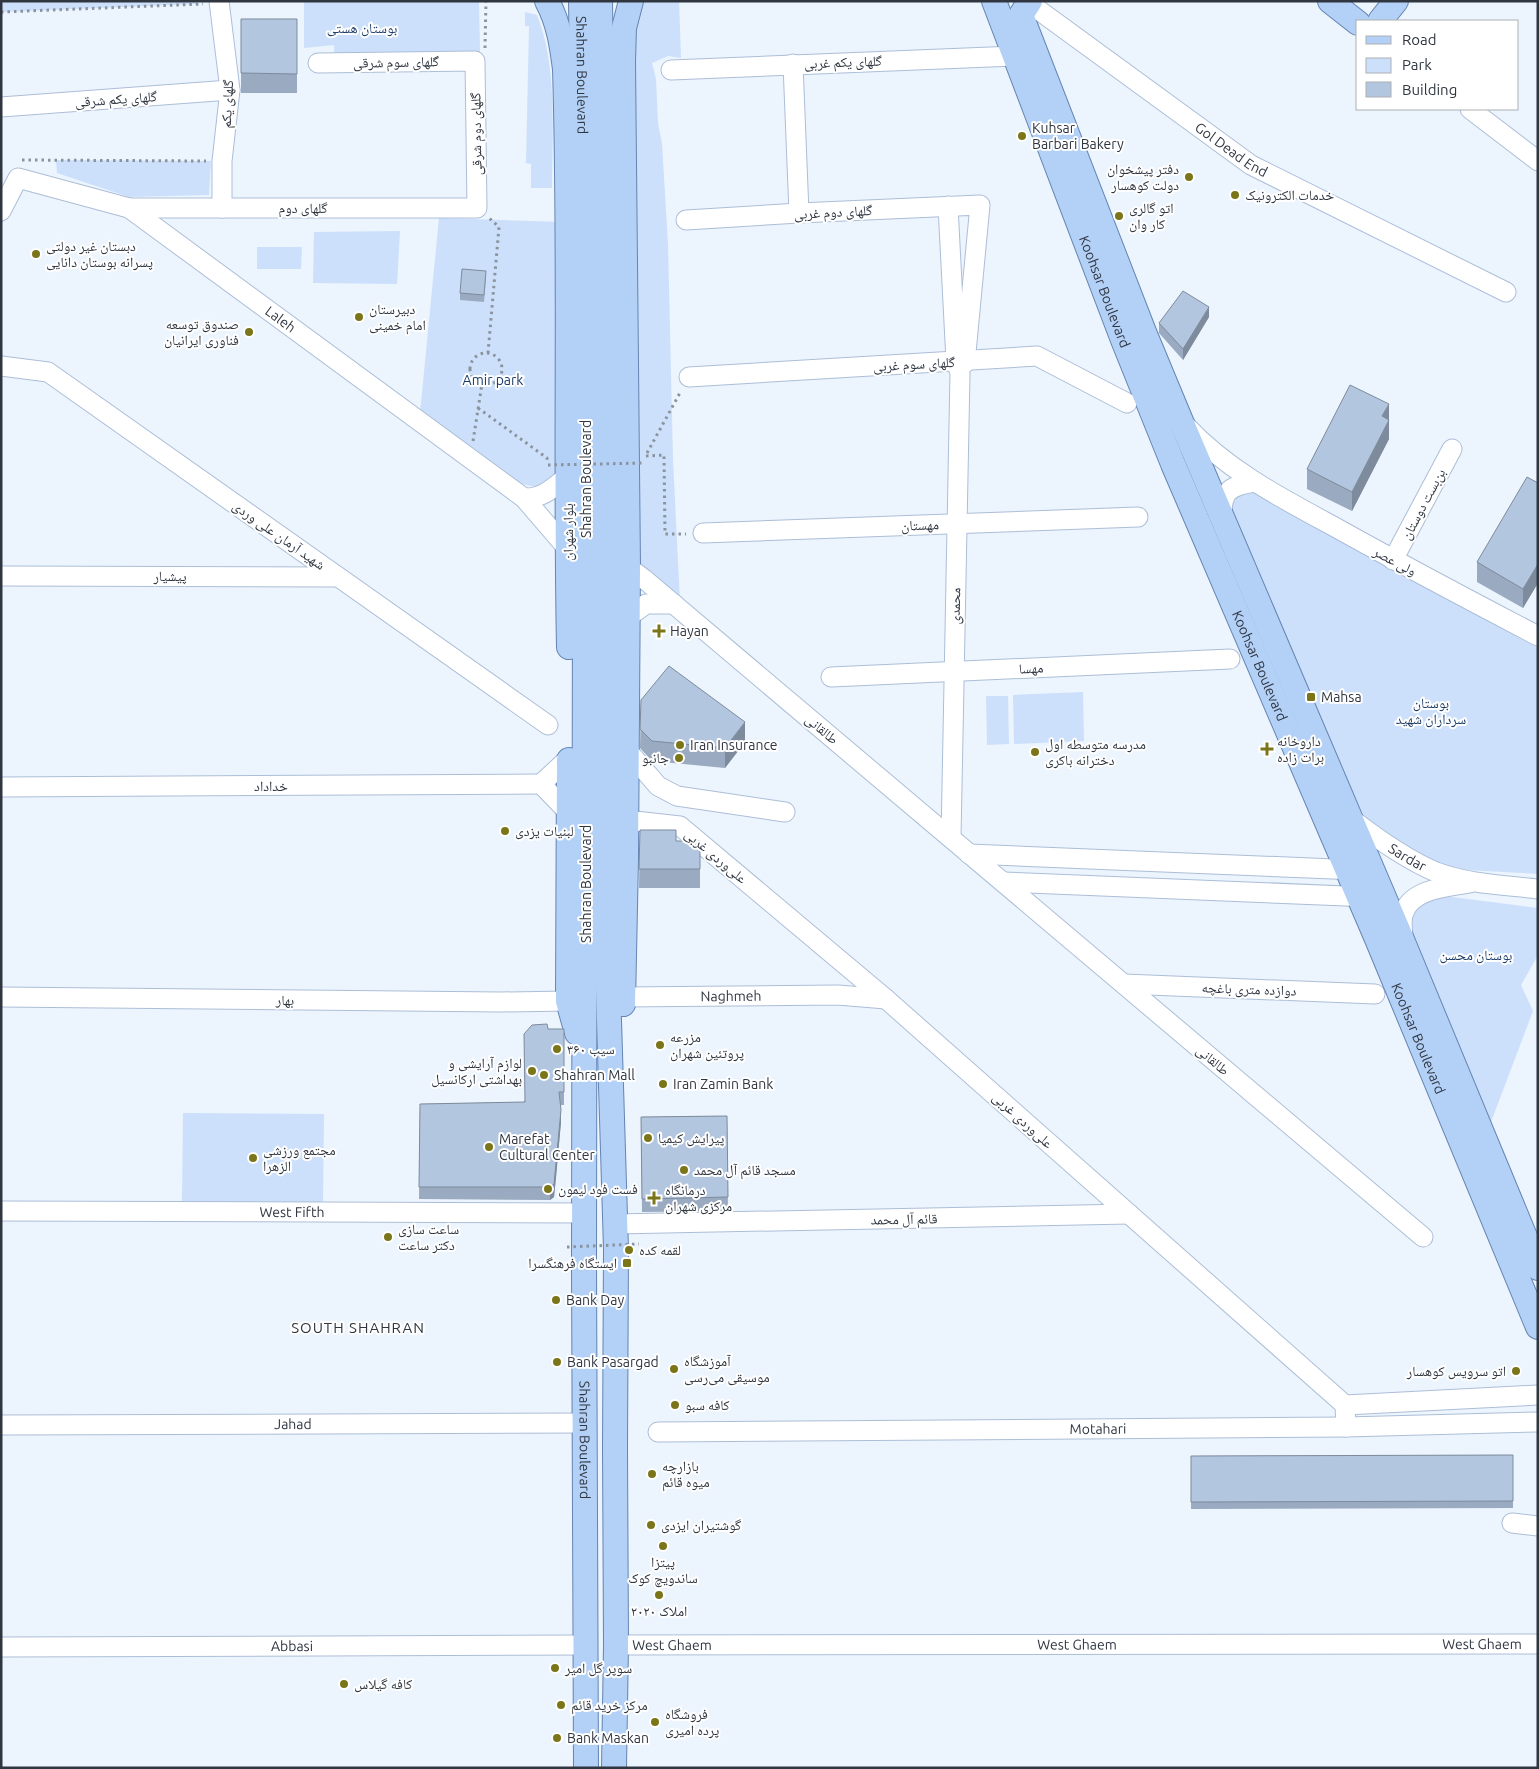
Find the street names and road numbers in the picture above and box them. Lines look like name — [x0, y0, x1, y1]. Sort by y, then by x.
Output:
street label: Shahran Boulevard — [573, 16, 591, 134]
street label: گلهای سوم شرقی — [353, 53, 439, 73]
street label: گلهای یکم غربی — [804, 53, 883, 73]
street label: گلهای یکم — [218, 79, 238, 129]
street label: گلهای یکم شرقی — [74, 88, 158, 112]
street label: گلهای دوم شرقی — [467, 92, 487, 176]
street label: Gol Dead End — [1192, 119, 1270, 180]
street label: گلهای دوم — [278, 200, 328, 218]
street label: گلهای دوم غربی — [793, 202, 873, 224]
street label: Koohsar Boulevard — [1076, 233, 1133, 350]
street label: Laleh — [262, 303, 299, 336]
street label: گلهای سوم غربی — [873, 354, 956, 376]
street label: Shahran Boulevard — [578, 420, 594, 538]
street label: بن‌بست دوستان — [1398, 466, 1449, 543]
street label: شهید آرمان علی وردی — [229, 497, 328, 574]
street label: بلوار شهران — [560, 503, 577, 561]
street label: مهستان — [901, 516, 939, 535]
street label: ولی عصر — [1370, 543, 1419, 580]
street label: پیشیار — [152, 568, 187, 585]
street label: محمدی — [947, 587, 964, 625]
street label: Koohsar Boulevard — [1229, 608, 1290, 723]
street label: مهسا — [1018, 659, 1044, 677]
street label: طالقانی — [802, 711, 842, 748]
street label: خداداد — [254, 778, 288, 794]
street label: Shahran Boulevard — [578, 825, 594, 943]
street label: علی‌وردی غربی — [681, 825, 750, 887]
street label: Sardar — [1386, 840, 1429, 875]
street label: دوازده متری باغچه — [1201, 979, 1297, 1000]
street label: Koohsar Boulevard — [1388, 981, 1448, 1096]
street label: Naghmeh — [700, 988, 762, 1004]
street label: بهار — [275, 992, 294, 1009]
street label: طالقانی — [1193, 1042, 1233, 1079]
street label: علی‌وردی غربی — [989, 1089, 1057, 1152]
street label: West Fifth — [260, 1204, 324, 1220]
street label: قائم آل محمد — [870, 1210, 938, 1230]
street label: Shahran Boulevard — [576, 1381, 593, 1499]
street label: Jahad — [274, 1416, 312, 1432]
street label: Motahari — [1069, 1421, 1127, 1437]
street label: West Ghaem — [1037, 1636, 1117, 1653]
street label: West Ghaem — [1442, 1636, 1522, 1652]
street label: West Ghaem — [632, 1637, 712, 1653]
street label: Abbasi — [271, 1638, 313, 1654]

